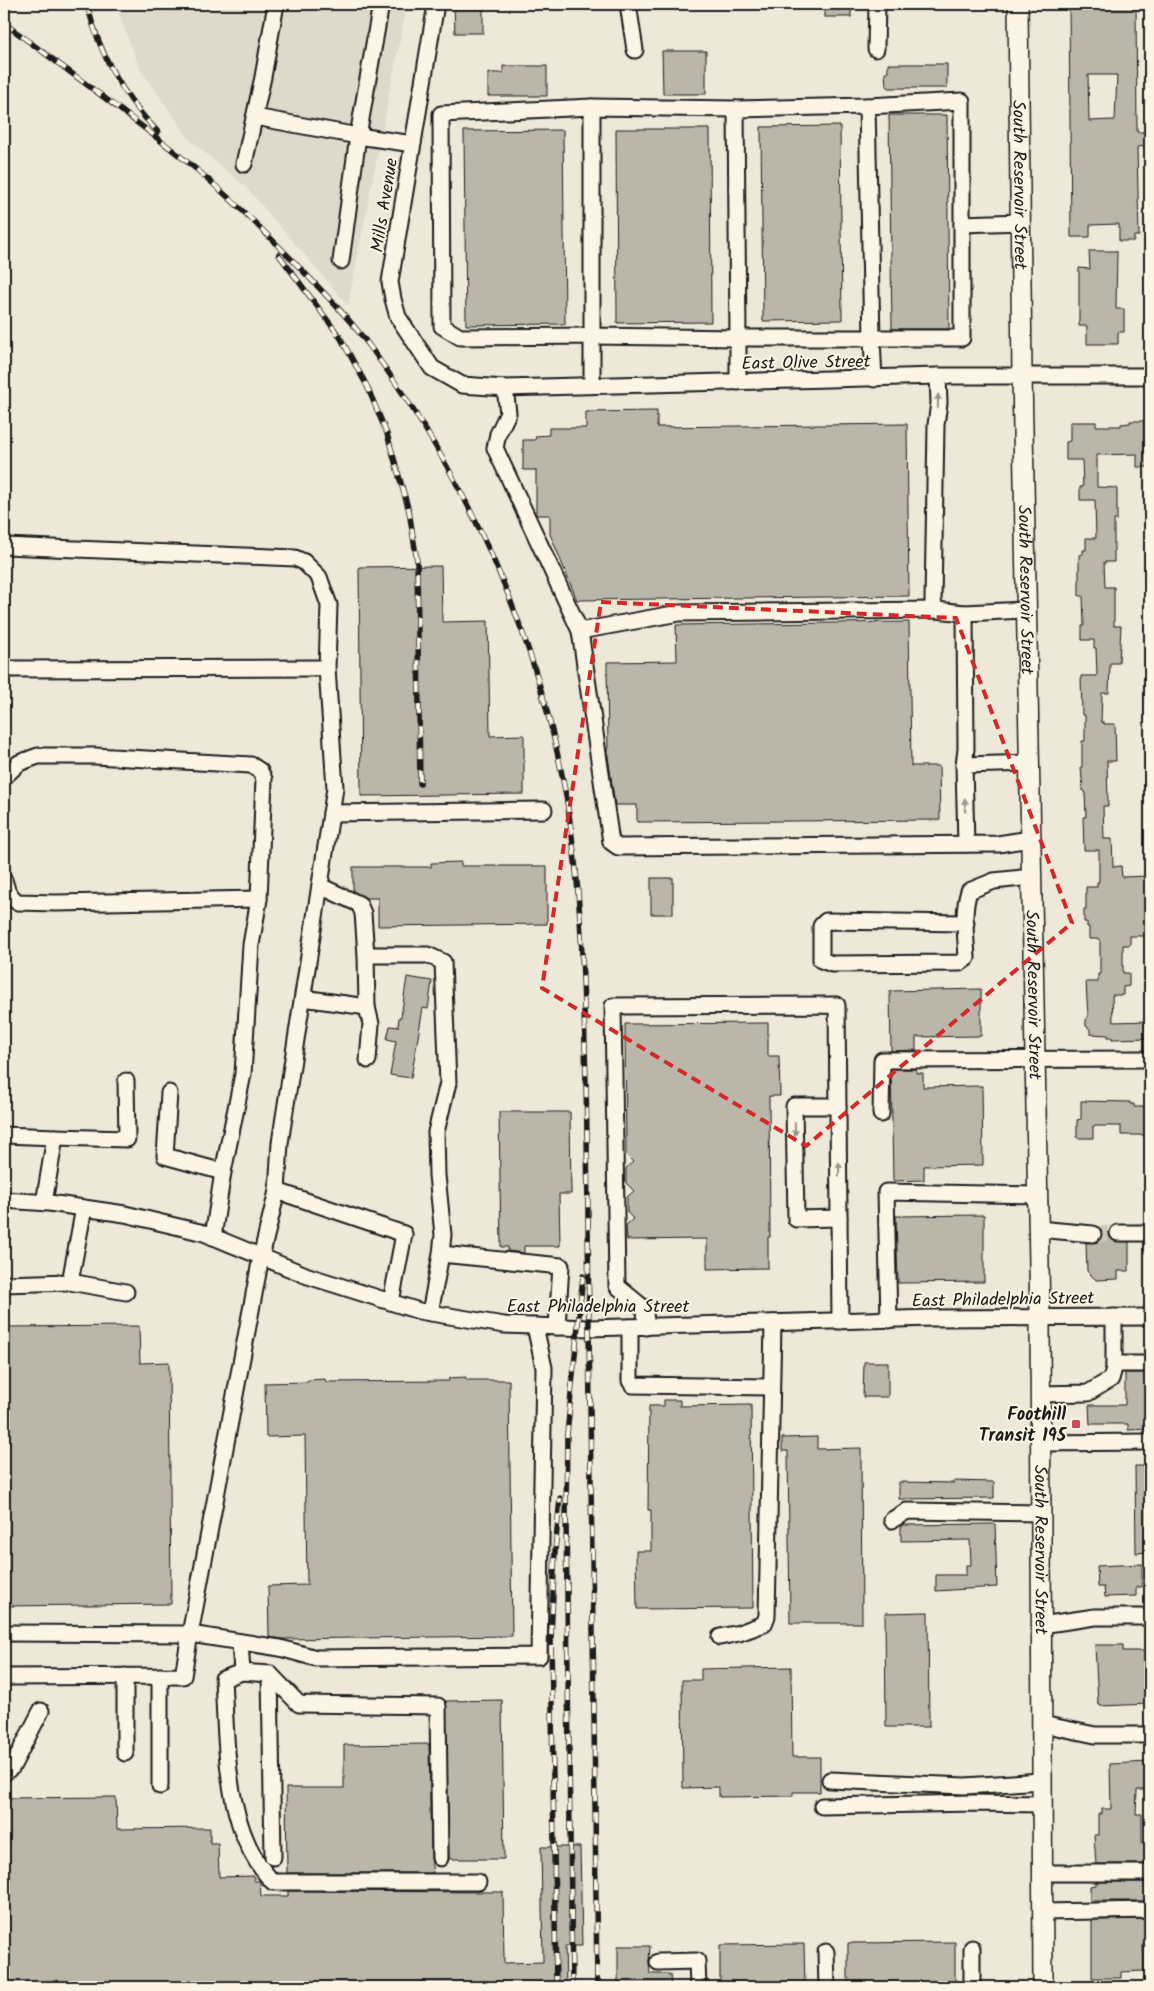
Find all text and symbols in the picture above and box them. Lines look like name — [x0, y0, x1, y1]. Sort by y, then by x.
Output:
street label: South Reservoir Street — [1003, 100, 1034, 271]
street label: Mills Avenue — [364, 156, 407, 255]
street label: East Olive Street — [741, 348, 872, 379]
one-way arrow — [934, 392, 942, 408]
street label: South Reservoir Street — [1008, 505, 1041, 676]
one-way arrow — [960, 796, 968, 812]
street label: South Reservoir Street — [1016, 910, 1048, 1081]
one-way arrow — [791, 1121, 799, 1137]
one-way arrow — [835, 1161, 843, 1177]
street label: East Philadelphia Street — [911, 1284, 1096, 1317]
street label: East Philadelphia Street — [507, 1293, 690, 1322]
place label: Foothill Transit 195 — [979, 1401, 1068, 1451]
marker: Foothill Transit 195 — [1070, 1418, 1082, 1430]
street label: South Reservoir Street — [1025, 1465, 1054, 1636]

